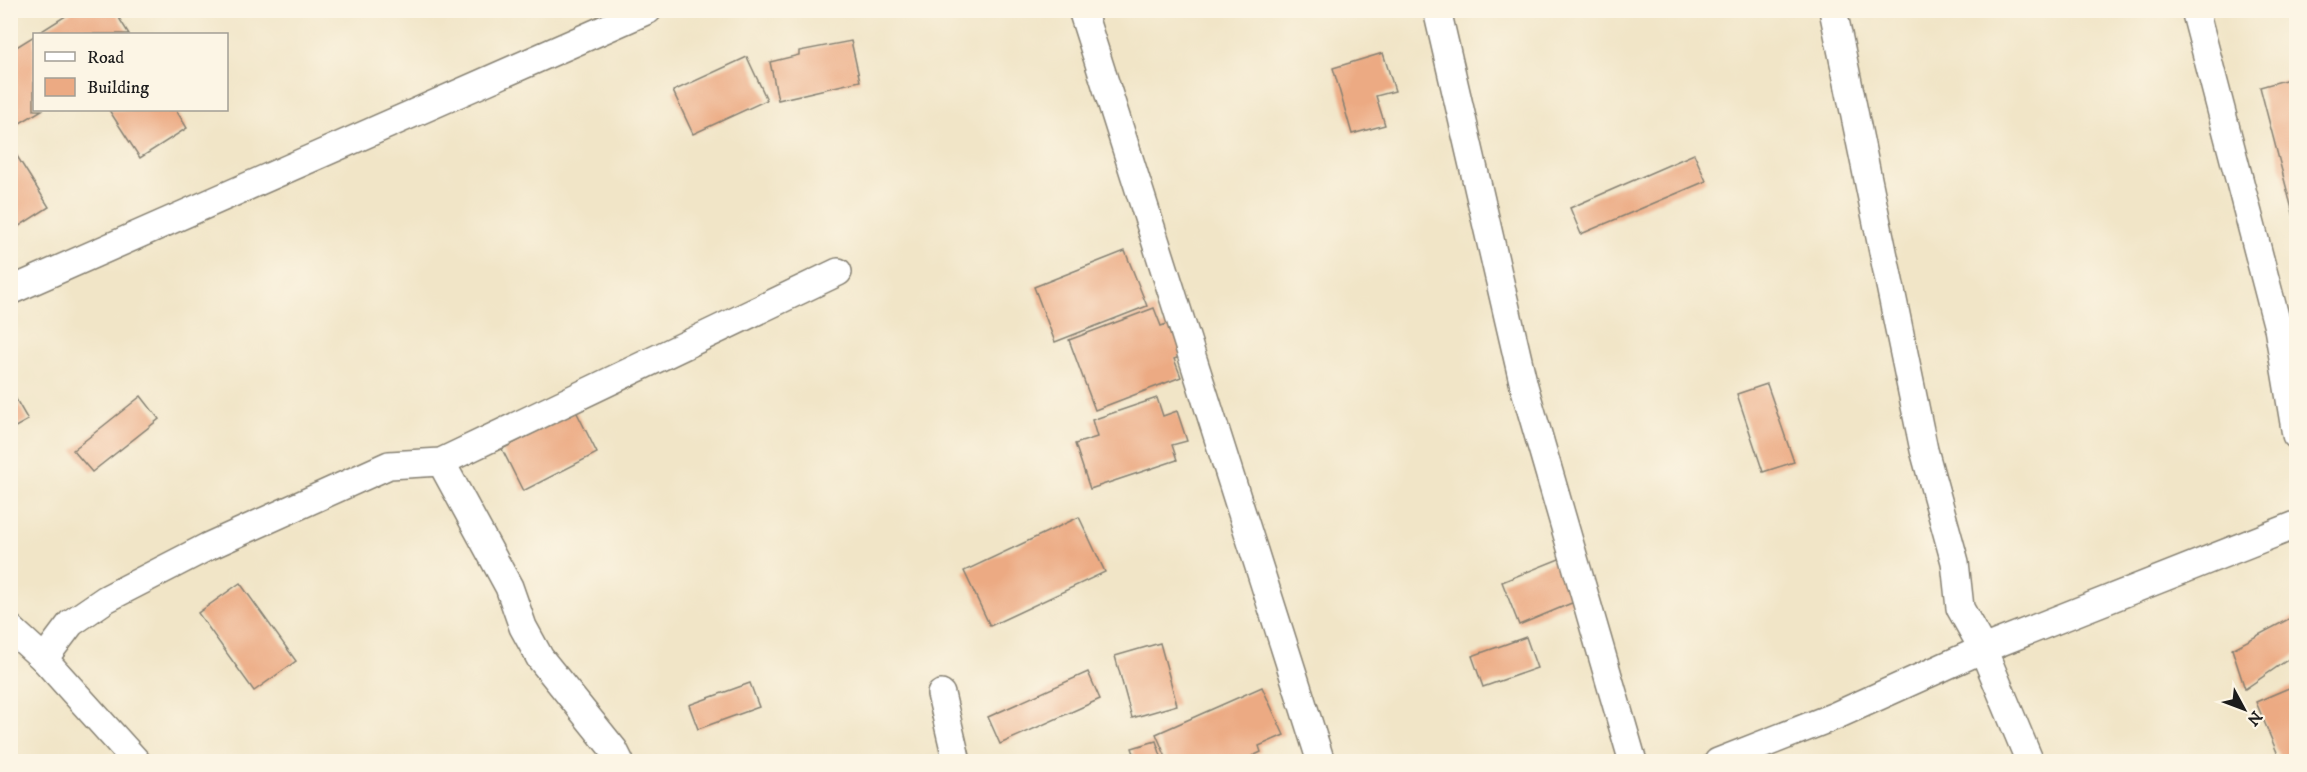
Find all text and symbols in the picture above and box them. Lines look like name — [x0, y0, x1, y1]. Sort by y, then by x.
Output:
legend — [33, 33, 228, 111]
text: Road — [87, 47, 124, 69]
text: Building — [87, 77, 149, 99]
north arrow — [2214, 679, 2274, 739]
text: N — [2243, 707, 2266, 730]

